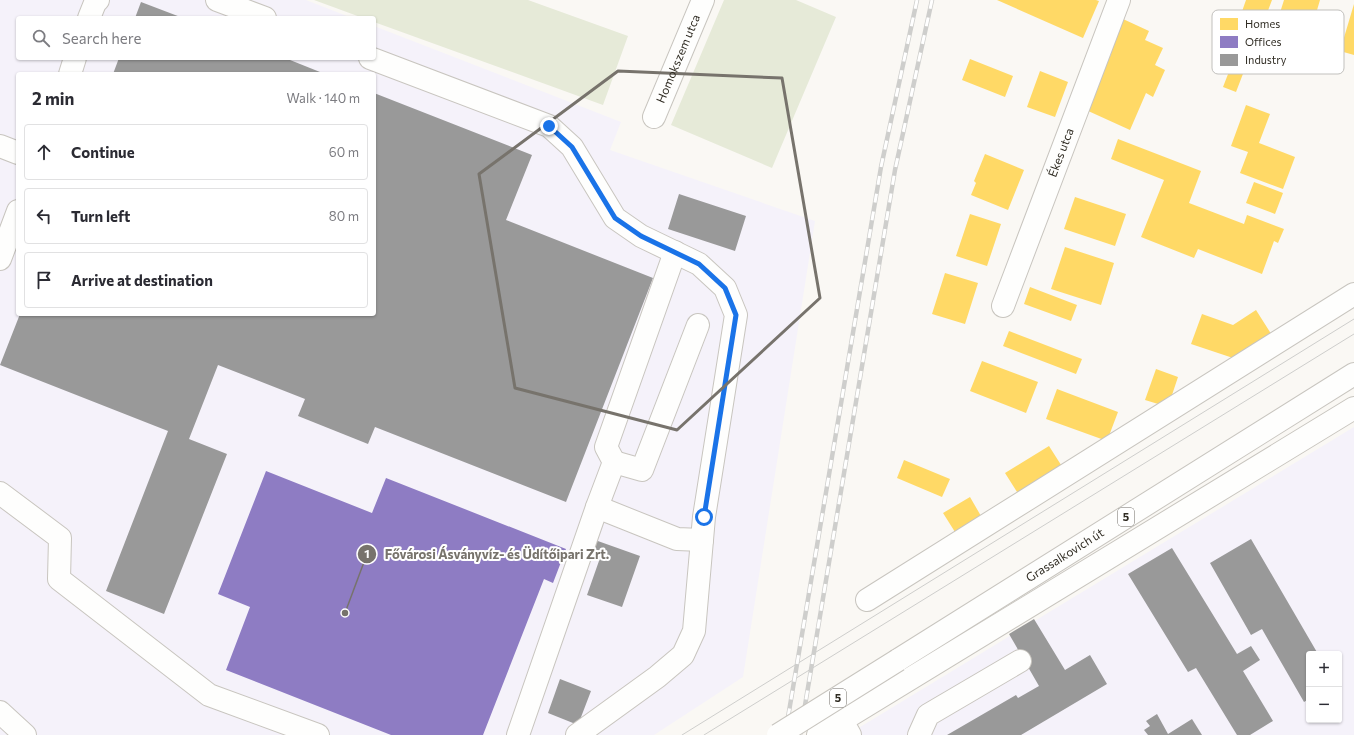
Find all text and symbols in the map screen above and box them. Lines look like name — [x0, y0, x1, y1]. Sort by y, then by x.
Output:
legend — [1212, 10, 1344, 74]
street label: Homokszem utca — [653, 12, 702, 105]
search box — [16, 16, 376, 60]
text: Homes — [1245, 17, 1280, 30]
icon: search — [30, 27, 52, 49]
text: Search here — [62, 29, 141, 47]
text: Offices — [1245, 35, 1282, 48]
text: Industry — [1245, 53, 1287, 66]
text: 2 min — [32, 88, 74, 109]
text: Walk · 140 m — [287, 90, 360, 106]
route end — [540, 117, 558, 135]
street label: Ékes utca — [1045, 126, 1076, 179]
icon: ahead — [33, 141, 55, 163]
text: Continue — [71, 143, 135, 161]
text: 60 m — [329, 144, 359, 160]
icon: left — [33, 205, 55, 227]
text: Turn left — [71, 207, 130, 225]
text: 80 m — [329, 208, 359, 224]
icon: arrive — [33, 269, 55, 291]
text: Arrive at destination — [71, 271, 213, 289]
route start — [695, 508, 713, 526]
road number: 5 — [1118, 508, 1134, 526]
street label: Grassalkovich út — [1023, 525, 1106, 584]
callout: Fővárosi Ásványvíz- és Üdítőipari Zrt. — [357, 542, 618, 567]
text: 1 — [364, 546, 370, 560]
text: Fővárosi Ásványvíz- és Üdítőipari Zrt. — [385, 546, 609, 562]
map controls — [1306, 651, 1342, 723]
button: + — [1306, 651, 1342, 687]
button: − — [1306, 687, 1342, 723]
road number: 5 — [830, 689, 846, 707]

